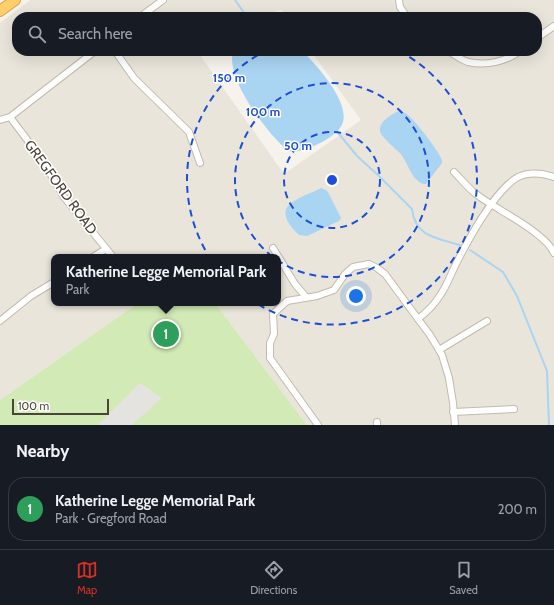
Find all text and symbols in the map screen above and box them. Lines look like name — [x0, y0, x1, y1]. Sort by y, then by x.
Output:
search box — [12, 12, 542, 56]
icon: search — [26, 23, 48, 45]
text: Search here — [58, 25, 133, 43]
text: 150 m — [213, 70, 245, 85]
text: 100 m — [246, 104, 280, 119]
street label: GREGFORD ROAD — [21, 136, 101, 238]
text: 50 m — [284, 138, 312, 153]
centre of rings — [325, 173, 339, 187]
popup — [51, 254, 281, 306]
text: Katherine Legge Memorial Park — [66, 263, 266, 281]
text: Park — [66, 281, 89, 297]
your location — [346, 286, 366, 306]
pin: 1 — [153, 319, 179, 349]
scale bar — [12, 397, 109, 416]
text: 100 m — [18, 399, 49, 413]
text: Nearby — [16, 441, 69, 461]
text: Katherine Legge Memorial Park — [55, 492, 255, 510]
text: 1 — [28, 501, 32, 517]
text: 200 m — [498, 501, 537, 517]
text: Park · Gregford Road — [55, 510, 167, 526]
tab: Map — [76, 559, 98, 597]
tab: Directions — [250, 559, 297, 597]
tab: Saved — [449, 559, 478, 597]

